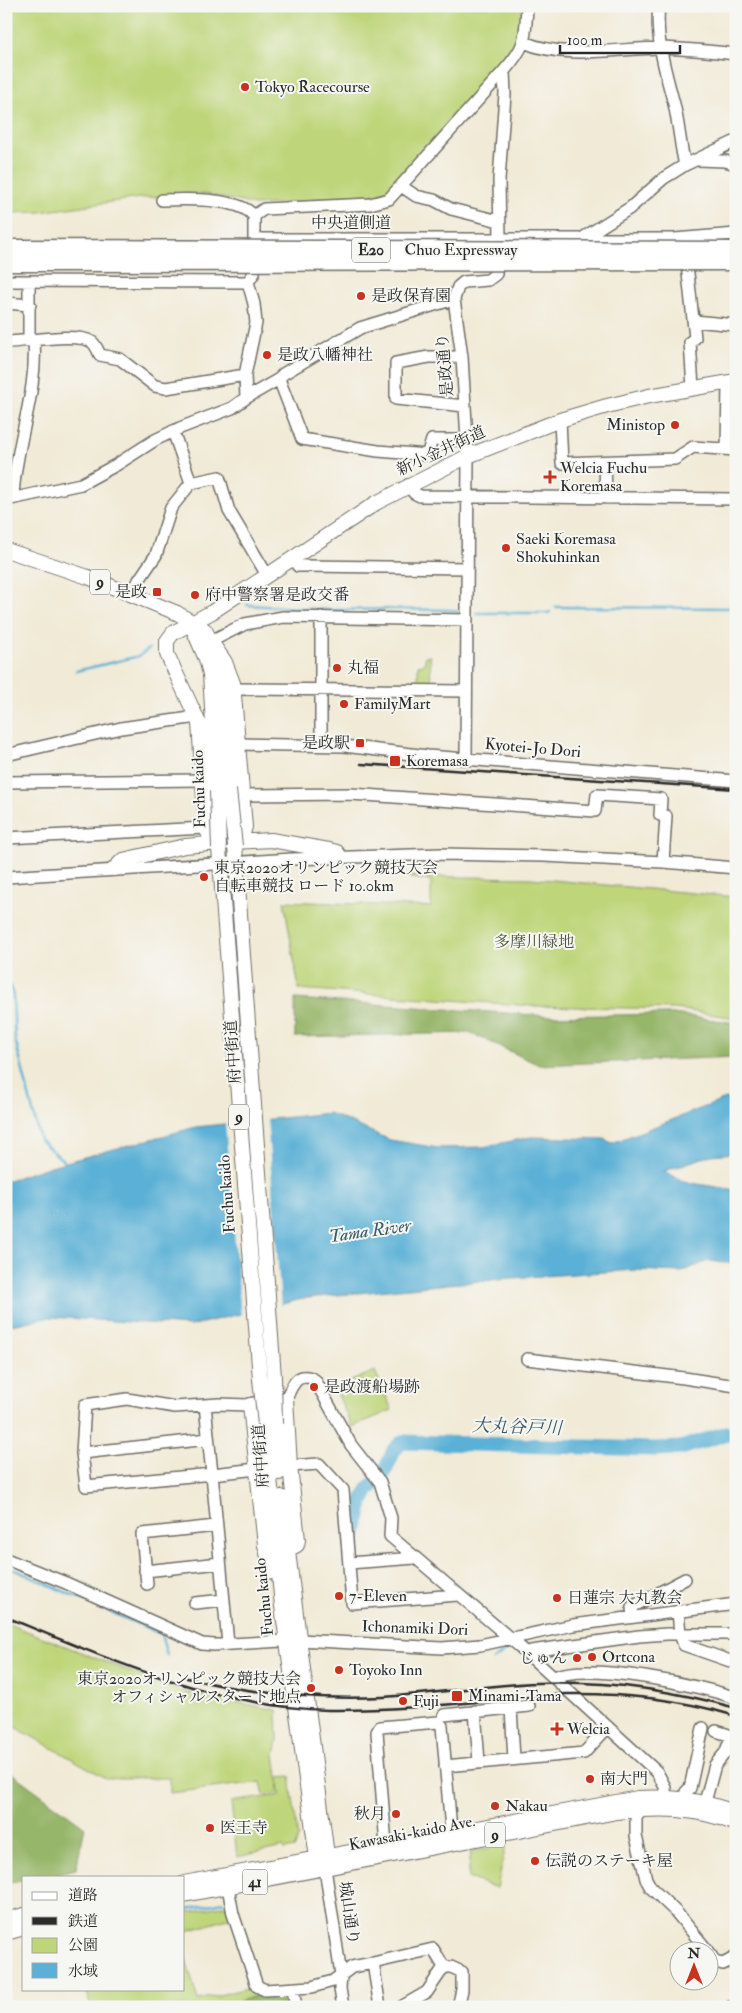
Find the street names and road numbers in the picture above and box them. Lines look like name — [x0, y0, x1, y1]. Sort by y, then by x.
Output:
street label: 中央道側道 — [311, 213, 391, 233]
road number: E20 — [352, 238, 390, 262]
street label: Chuo Expressway — [405, 240, 518, 261]
street label: 是政通り — [432, 332, 458, 398]
street label: 新小金井街道 — [393, 422, 489, 480]
road number: 9 — [90, 570, 110, 594]
street label: Kyotei-Jo Dori — [484, 734, 582, 763]
street label: Fuchu kaido — [188, 749, 210, 828]
street label: 府中街道 — [221, 1019, 245, 1085]
road number: 9 — [229, 1104, 249, 1130]
street label: Fuchu kaido — [214, 1154, 240, 1234]
street label: 府中街道 — [249, 1423, 273, 1489]
street label: Fuchu kaido — [250, 1557, 278, 1637]
street label: Ichonamiki Dori — [361, 1616, 469, 1640]
street label: Kawasaki-kaido Ave. — [347, 1811, 477, 1855]
road number: 9 — [485, 1822, 505, 1848]
road number: 41 — [242, 1870, 268, 1894]
street label: 城山通り — [335, 1880, 363, 1946]

